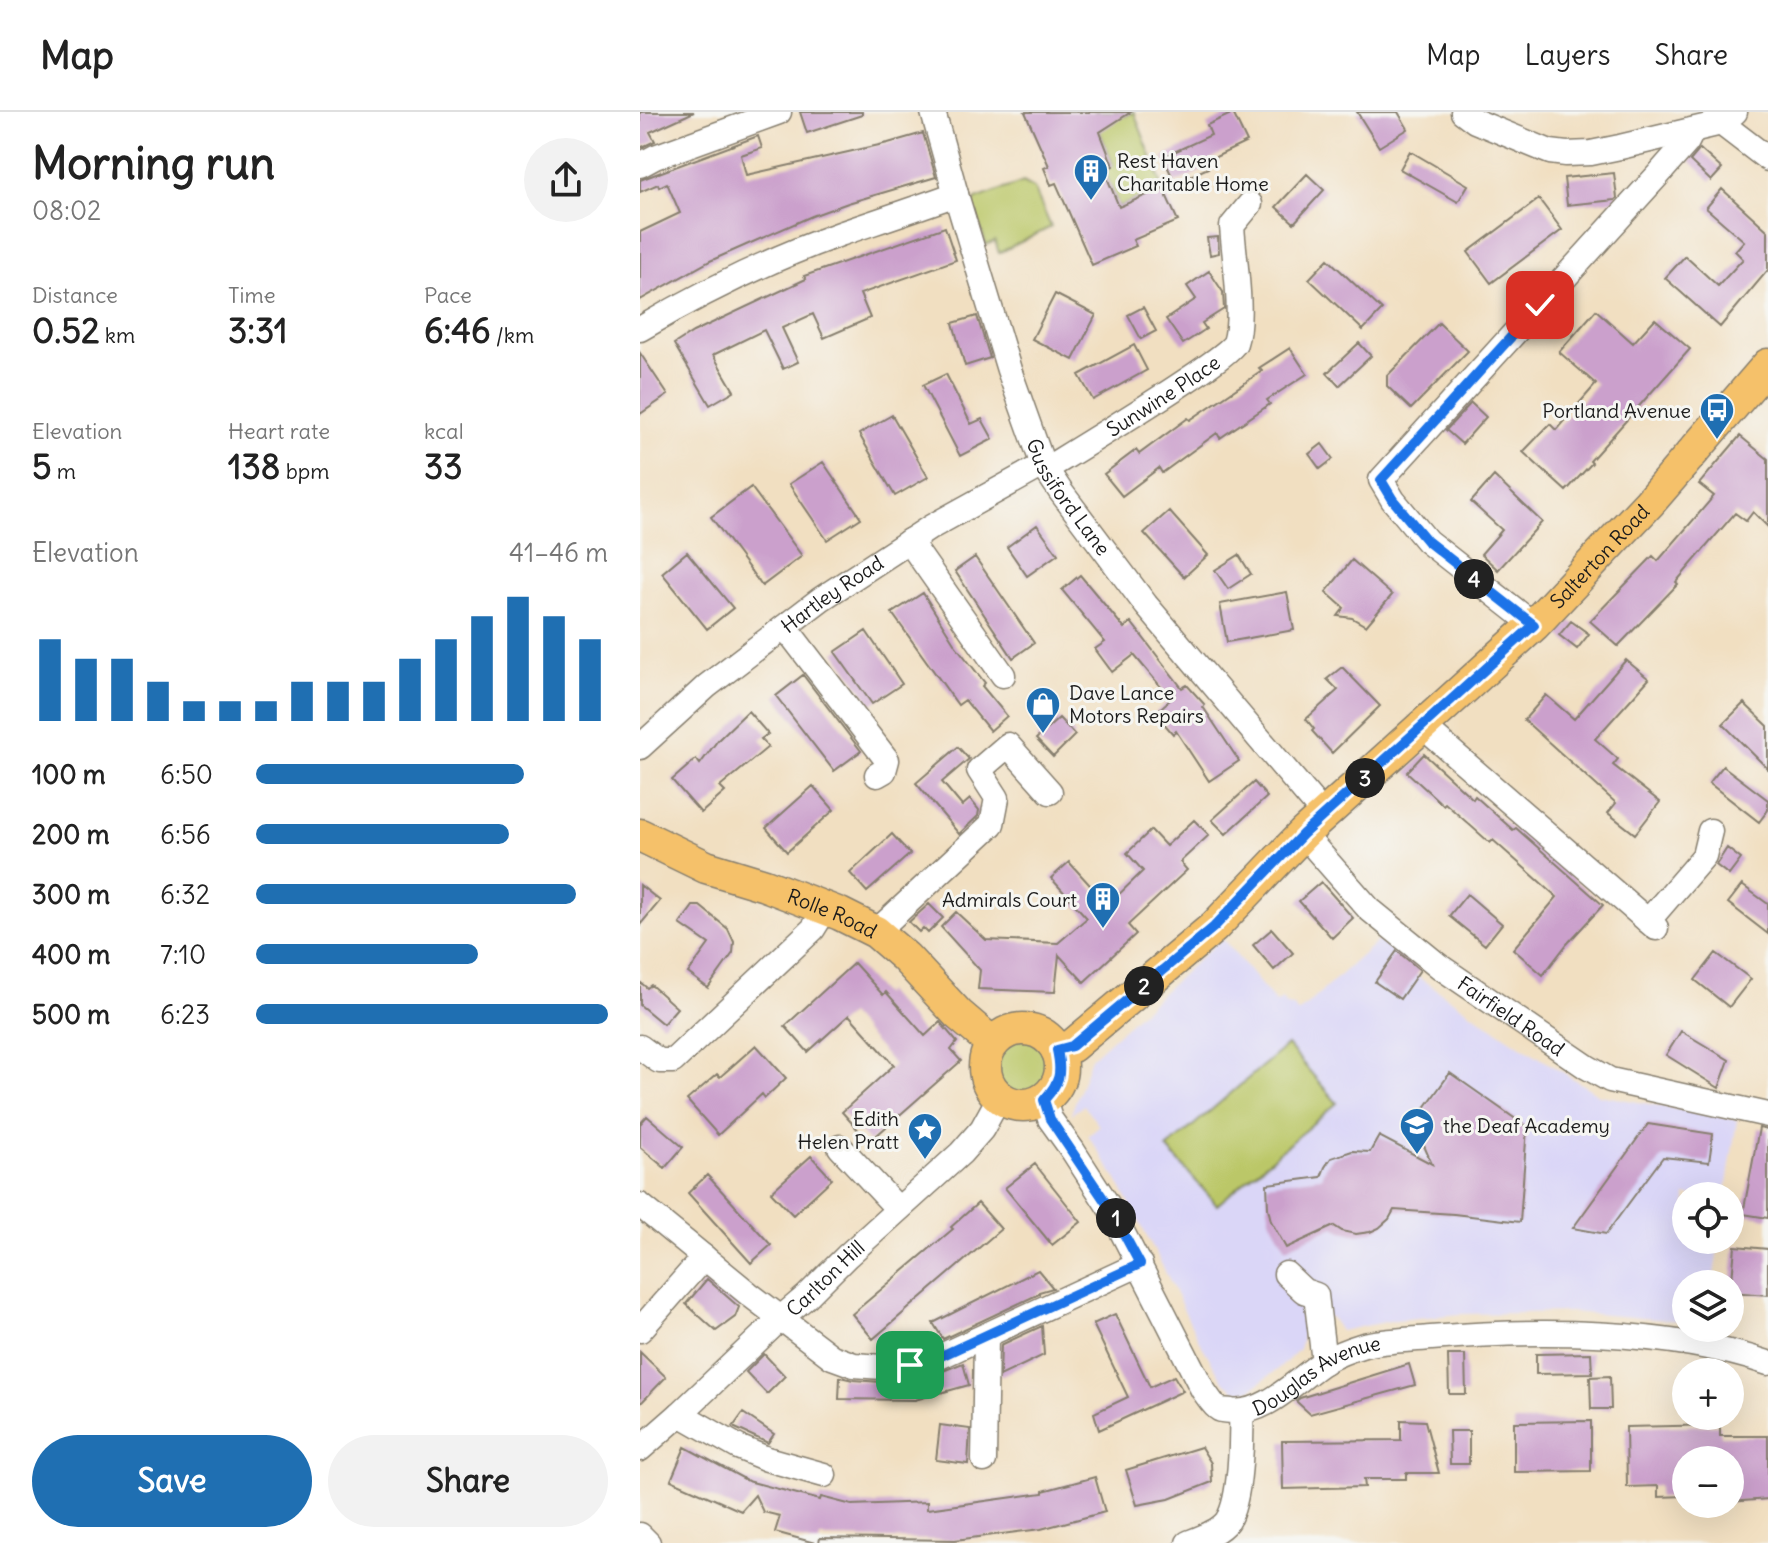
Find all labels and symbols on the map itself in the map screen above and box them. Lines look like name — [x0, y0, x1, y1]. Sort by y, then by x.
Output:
place label: Rest Haven Charitable Home — [1117, 148, 1269, 196]
building icon: Rest Haven Charitable Home — [1072, 152, 1110, 202]
pin — [1506, 271, 1574, 339]
street label: Sunwine Place — [1101, 349, 1224, 441]
bus stop icon: Portland Avenue — [1698, 391, 1736, 441]
place label: Portland Avenue — [1542, 398, 1691, 423]
street label: Gussiford Lane — [1022, 435, 1116, 560]
street label: Salterton Road — [1544, 498, 1654, 613]
street label: Hartley Road — [776, 549, 888, 638]
pin: 4 — [1454, 559, 1494, 599]
place label: Dave Lance Motors Repairs — [1069, 680, 1204, 728]
shop icon: Dave Lance Motors Repairs — [1024, 685, 1062, 735]
pin: 3 — [1345, 758, 1385, 798]
building icon: Admirals Court — [1084, 880, 1122, 930]
street label: Rolle Road — [784, 882, 882, 943]
place label: Admirals Court — [942, 887, 1077, 912]
pin: 2 — [1124, 966, 1164, 1006]
street label: Fairfield Road — [1453, 970, 1570, 1061]
place label: Edith Helen Pratt — [798, 1106, 899, 1154]
school or university icon: the Deaf Academy — [1398, 1106, 1436, 1156]
place icon: Edith Helen Pratt — [906, 1111, 944, 1161]
place label: the Deaf Academy — [1443, 1113, 1610, 1138]
pin: 1 — [1096, 1198, 1136, 1238]
street label: Carlton Hill — [780, 1234, 869, 1321]
street label: Douglas Avenue — [1248, 1330, 1382, 1421]
pin — [876, 1331, 944, 1399]

